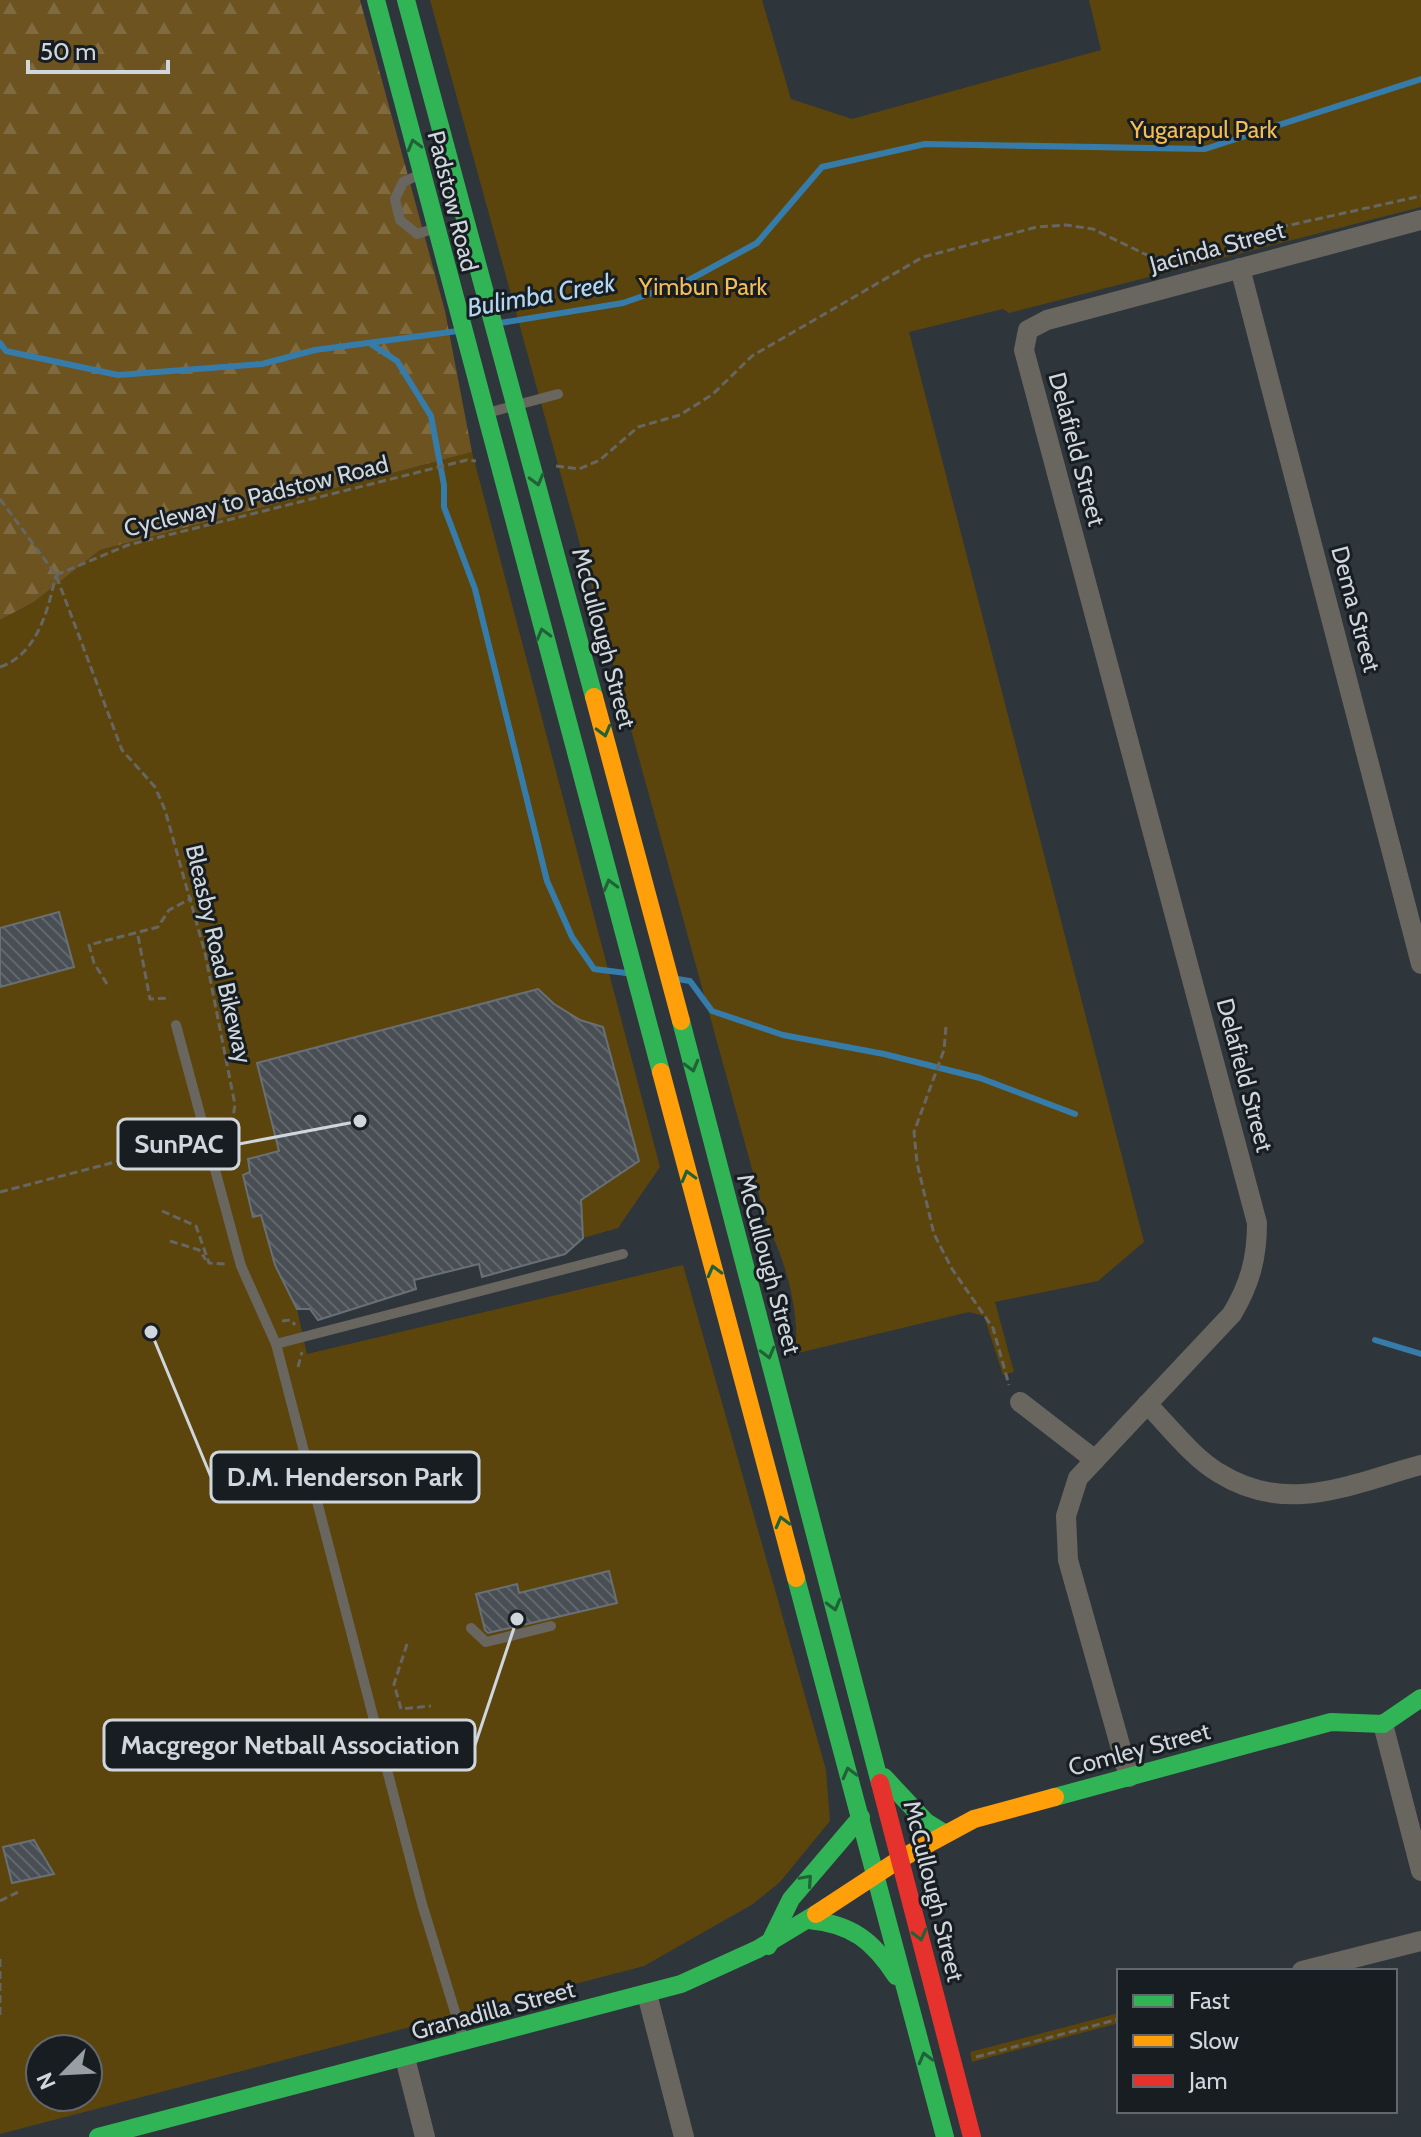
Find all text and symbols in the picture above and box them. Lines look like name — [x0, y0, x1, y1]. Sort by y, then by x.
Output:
scale bar — [28, 24, 168, 74]
text: 50 m — [40, 37, 96, 66]
park label: Yugarapul Park — [1129, 115, 1278, 144]
street label: Padstow Road — [421, 128, 485, 274]
one-way arrow — [406, 139, 423, 153]
street label: Jacinda Street — [1145, 215, 1288, 279]
water label: Bulimba Creek — [464, 266, 619, 324]
park label: Yimbun Park — [638, 272, 768, 301]
street label: Delafield Street — [1043, 369, 1111, 529]
street label: Cycleway to Padstow Road — [121, 449, 391, 543]
one-way arrow — [528, 473, 545, 486]
street label: Dema Street — [1325, 543, 1387, 675]
street label: McCullough Street — [566, 544, 642, 732]
one-way arrow — [535, 628, 552, 642]
one-way arrow — [594, 724, 611, 738]
street label: Bleasby Road Bikeway — [180, 842, 258, 1066]
one-way arrow — [602, 879, 619, 893]
street label: Delafield Street — [1211, 995, 1279, 1155]
one-way arrow — [683, 1059, 700, 1073]
callout: SunPAC — [118, 1119, 239, 1169]
text: SunPAC — [134, 1128, 224, 1160]
one-way arrow — [681, 1170, 697, 1184]
street label: McCullough Street — [731, 1170, 807, 1358]
one-way arrow — [706, 1265, 723, 1279]
one-way arrow — [758, 1346, 775, 1360]
callout: D.M. Henderson Park — [211, 1452, 479, 1502]
text: D.M. Henderson Park — [227, 1461, 464, 1493]
one-way arrow — [774, 1516, 791, 1530]
one-way arrow — [824, 1597, 841, 1611]
street label: Comley Street — [1065, 1716, 1213, 1782]
callout: Macgregor Netball Association — [104, 1720, 475, 1770]
text: Macgregor Netball Association — [120, 1729, 460, 1761]
one-way arrow — [842, 1767, 859, 1781]
street label: McCullough Street — [897, 1797, 971, 1985]
one-way arrow — [798, 1875, 812, 1890]
one-way arrow — [911, 1928, 928, 1942]
legend — [1117, 1969, 1397, 2113]
street label: Granadilla Street — [408, 1974, 578, 2046]
text: Fast — [1189, 1986, 1230, 2015]
text: Slow — [1189, 2026, 1239, 2055]
north arrow — [24, 2033, 104, 2113]
one-way arrow — [917, 2052, 934, 2066]
text: Jam — [1188, 2066, 1227, 2095]
text: N — [31, 2068, 62, 2094]

